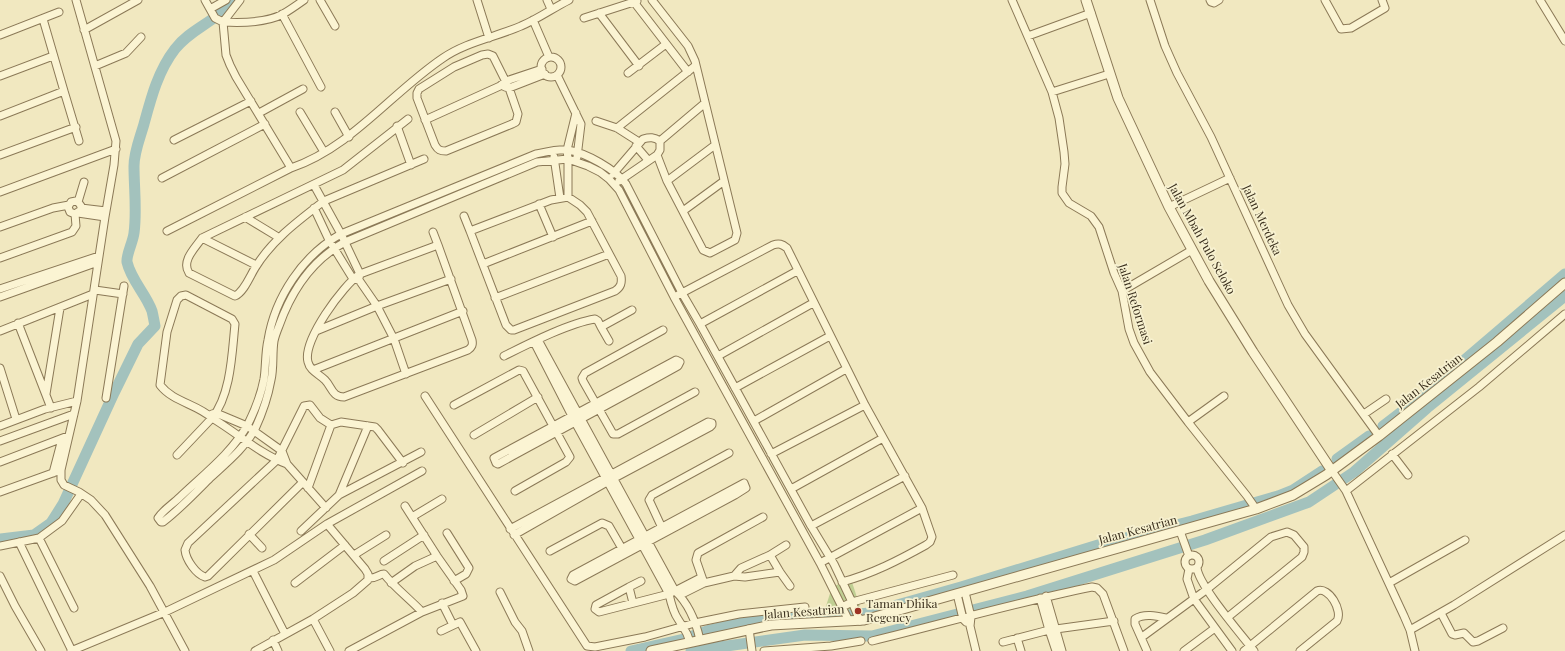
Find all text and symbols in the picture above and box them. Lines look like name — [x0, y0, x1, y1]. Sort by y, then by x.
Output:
street label: Jalan Mbah Pulo Seloko — [1165, 179, 1240, 297]
street label: Jalan Merdeka — [1239, 181, 1286, 257]
street label: Jalan Reformasi — [1115, 260, 1157, 347]
street label: Jalan Kesatrian — [1391, 349, 1465, 412]
street label: Jalan Kesatrian — [1096, 511, 1179, 547]
place label: Taman Dhika Regency — [866, 595, 938, 625]
street label: Jalan Kesatrian — [762, 600, 845, 622]
marker: Taman Dhika Regency — [853, 606, 863, 616]

